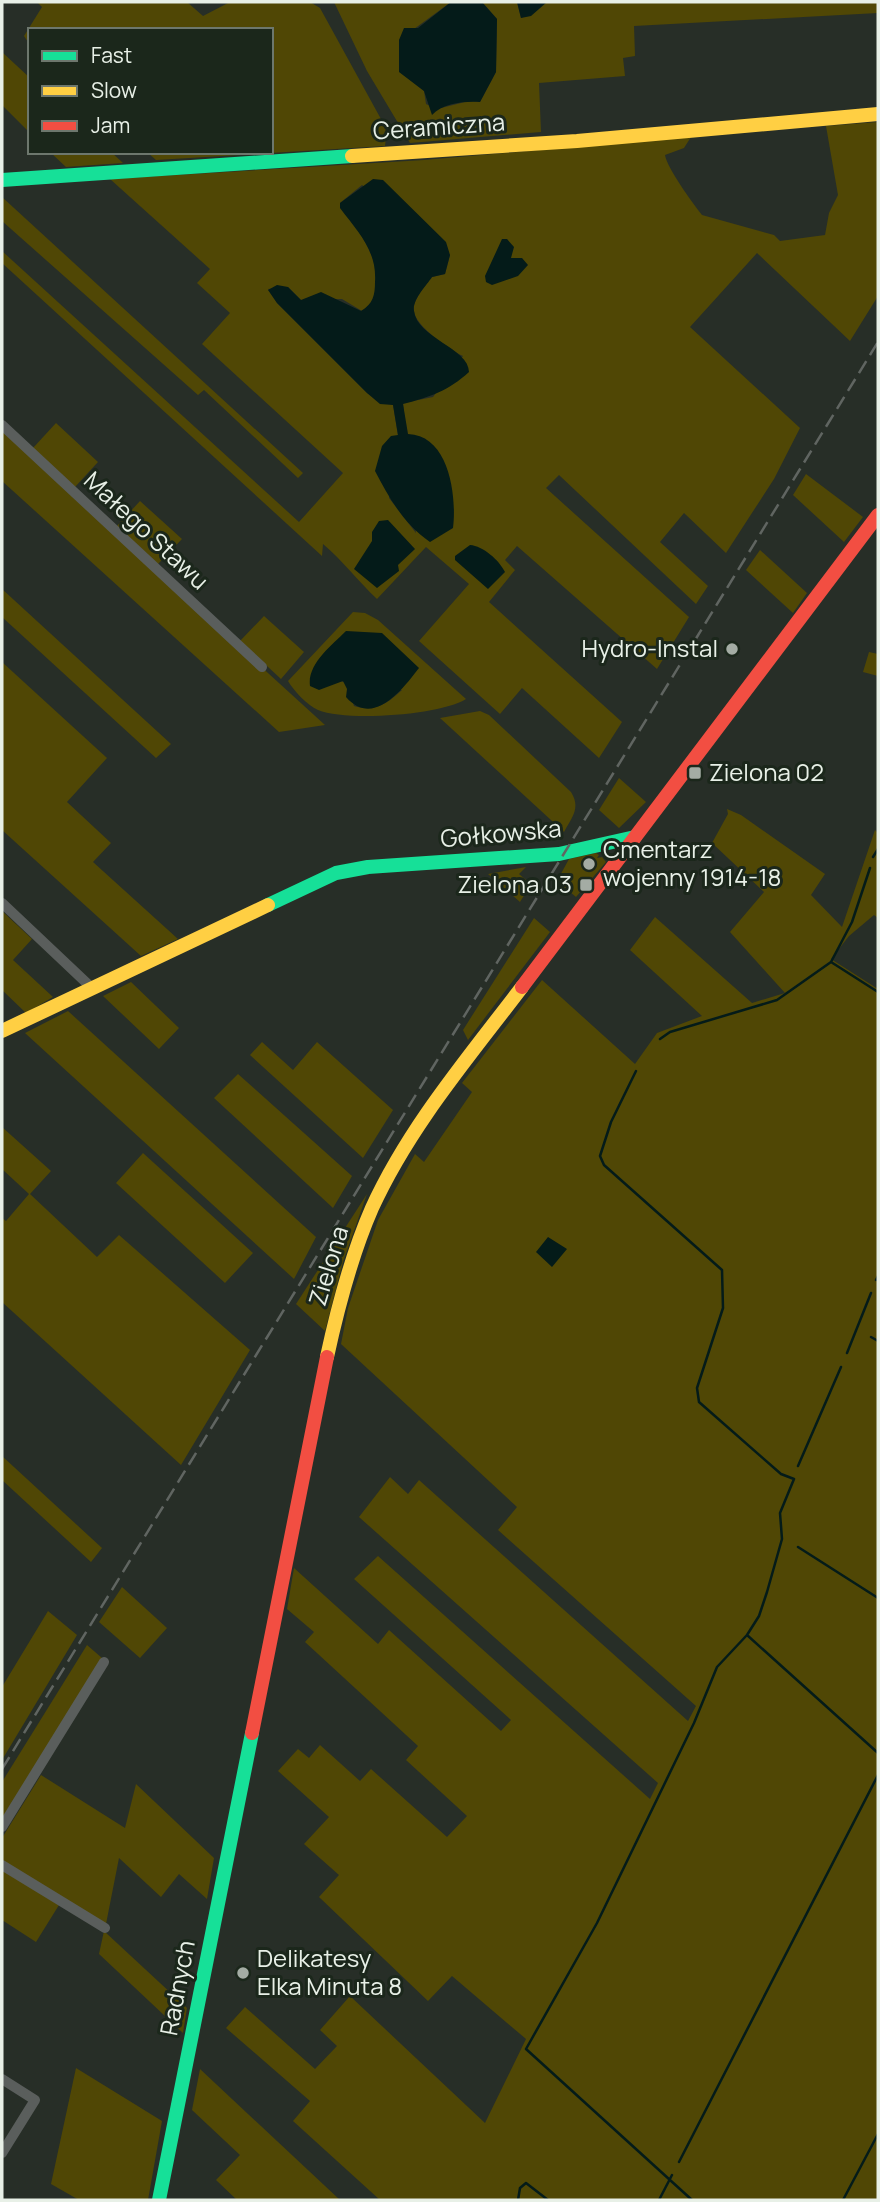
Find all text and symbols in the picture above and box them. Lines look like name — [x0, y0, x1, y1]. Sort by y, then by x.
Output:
legend — [28, 28, 273, 154]
text: Fast — [91, 41, 132, 69]
text: Slow — [91, 76, 137, 104]
street label: Ceramiczna — [372, 104, 506, 147]
text: Jam — [91, 111, 130, 139]
street label: Małego Stawu — [78, 464, 216, 596]
place label: Hydro-Instal — [581, 631, 718, 664]
marker: Hydro-Instal — [724, 641, 740, 657]
place label: Zielona 02 — [709, 755, 824, 788]
marker: Zielona 02 — [687, 765, 703, 781]
street label: Gołkowska — [439, 811, 563, 854]
place label: Cmentarz wojenny 1914-18 — [603, 832, 781, 893]
marker: Cmentarz wojenny 1914-18 — [581, 856, 597, 872]
place label: Zielona 03 — [458, 867, 572, 900]
marker: Zielona 03 — [578, 877, 594, 893]
street label: Zielona — [300, 1222, 355, 1309]
street label: Radnych — [151, 1937, 202, 2038]
place label: Delikatesy Elka Minuta 8 — [257, 1941, 402, 2002]
marker: Delikatesy Elka Minuta 8 — [235, 1965, 251, 1981]

